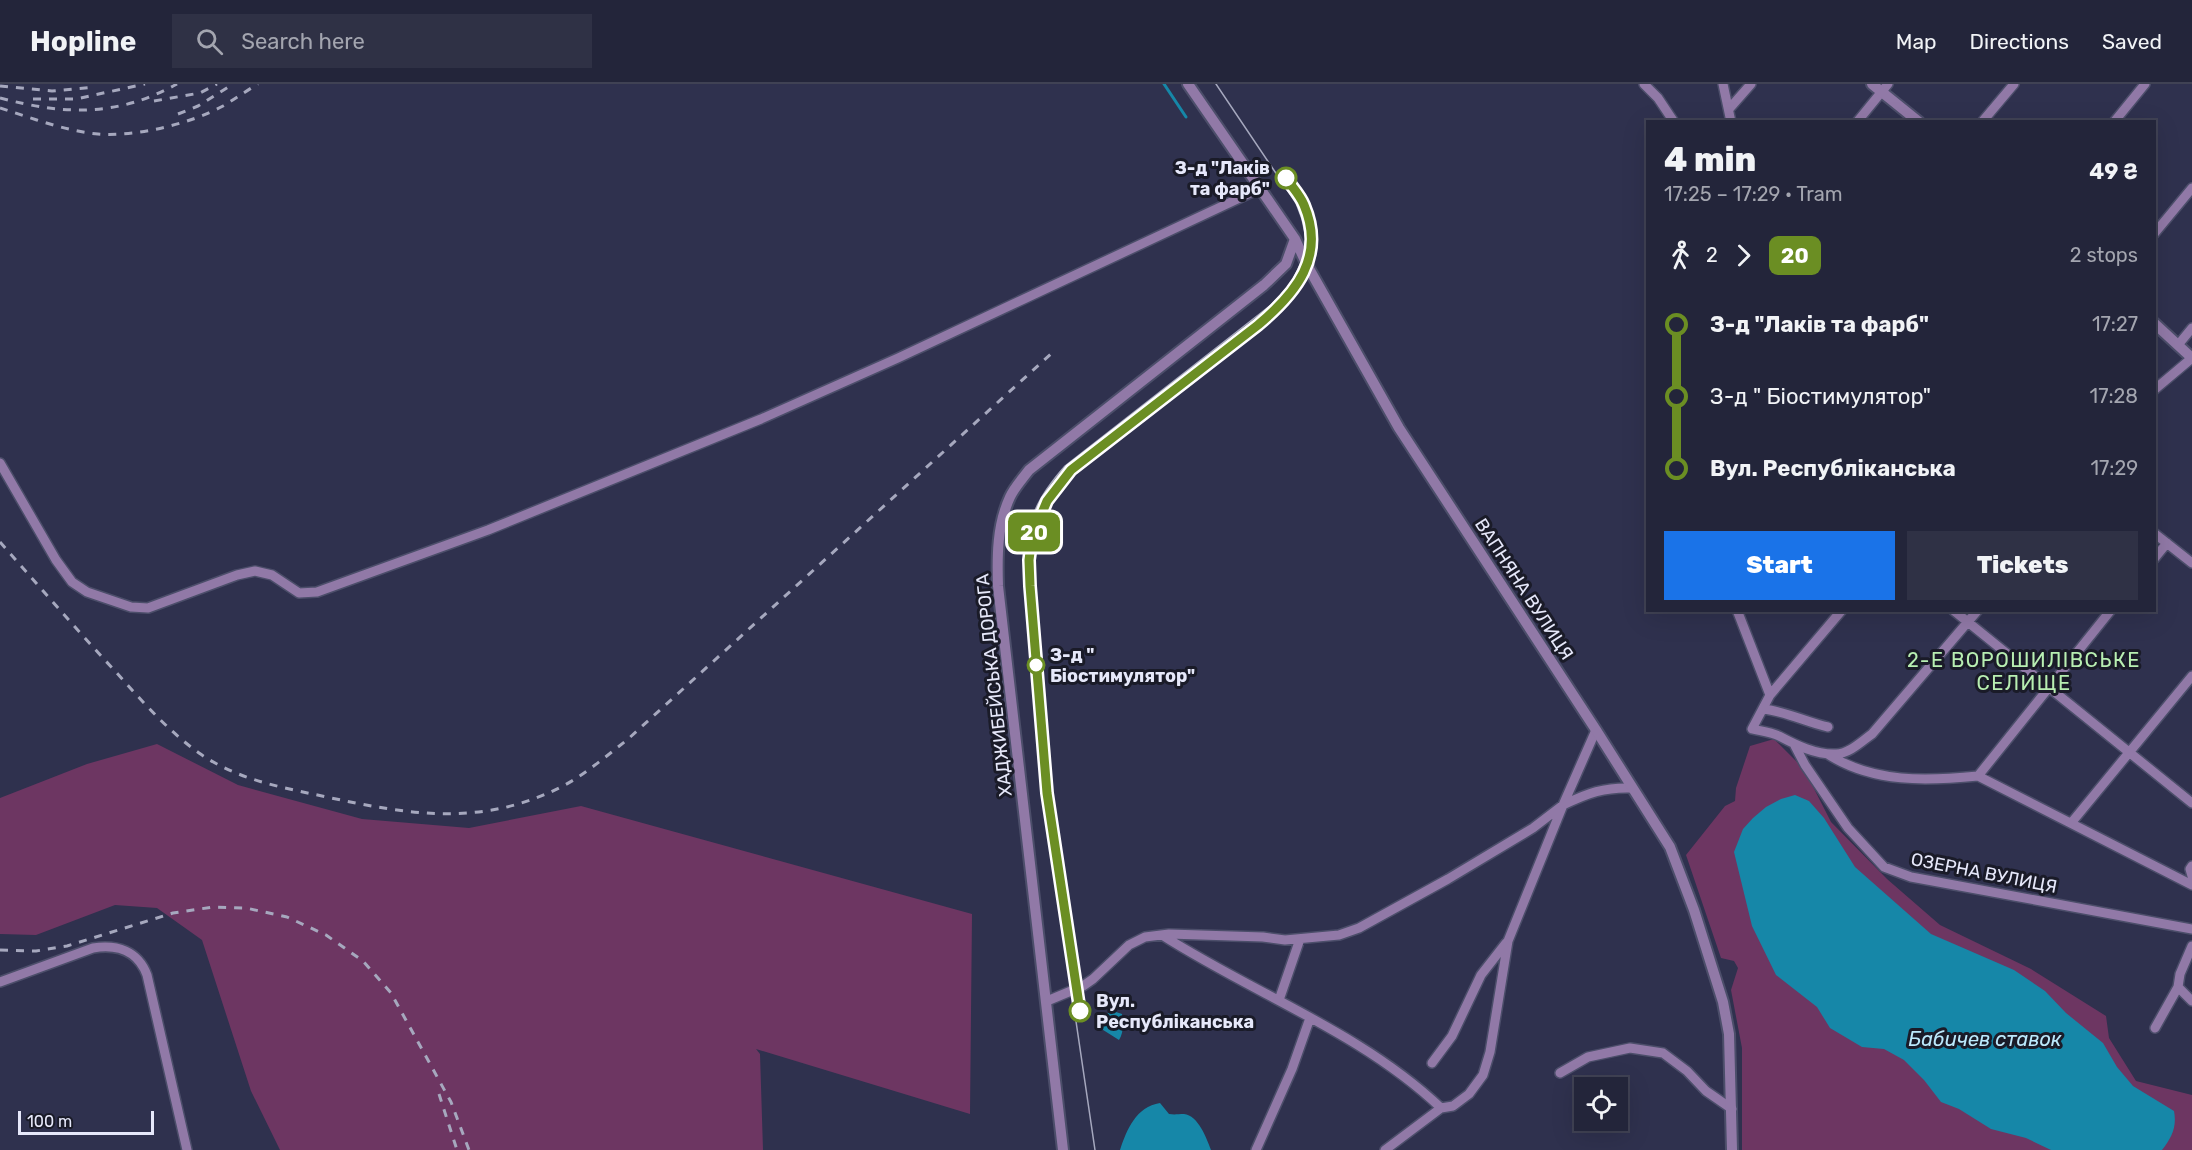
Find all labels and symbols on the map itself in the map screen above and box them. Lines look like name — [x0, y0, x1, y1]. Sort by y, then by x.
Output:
place label: З-д "Лаків та фарб" — [1175, 157, 1270, 200]
marker: З-д "Лаків та фарб" — [1275, 167, 1297, 189]
line badge: 20 — [1007, 512, 1061, 552]
street label: ВАПНЯНА ВУЛИЦЯ — [1470, 514, 1578, 664]
street label: ХАДЖИБЕЙСЬКА ДОРОГА — [971, 572, 1017, 798]
place label: З-д " Біостимулятор" — [1050, 644, 1195, 687]
district label: 2-Е ВОРОШИЛІВСЬКЕ СЕЛИЩЕ — [1907, 648, 2141, 695]
marker: З-д " Біостимулятор" — [1027, 656, 1045, 674]
street label: ОЗЕРНА ВУЛИЦЯ — [1909, 848, 2059, 898]
place label: Вул. Республіканська — [1096, 990, 1254, 1033]
marker: Вул. Республіканська — [1069, 1000, 1091, 1022]
water label: Бабичев ставок — [1909, 1027, 2062, 1051]
scale bar — [18, 1108, 154, 1136]

